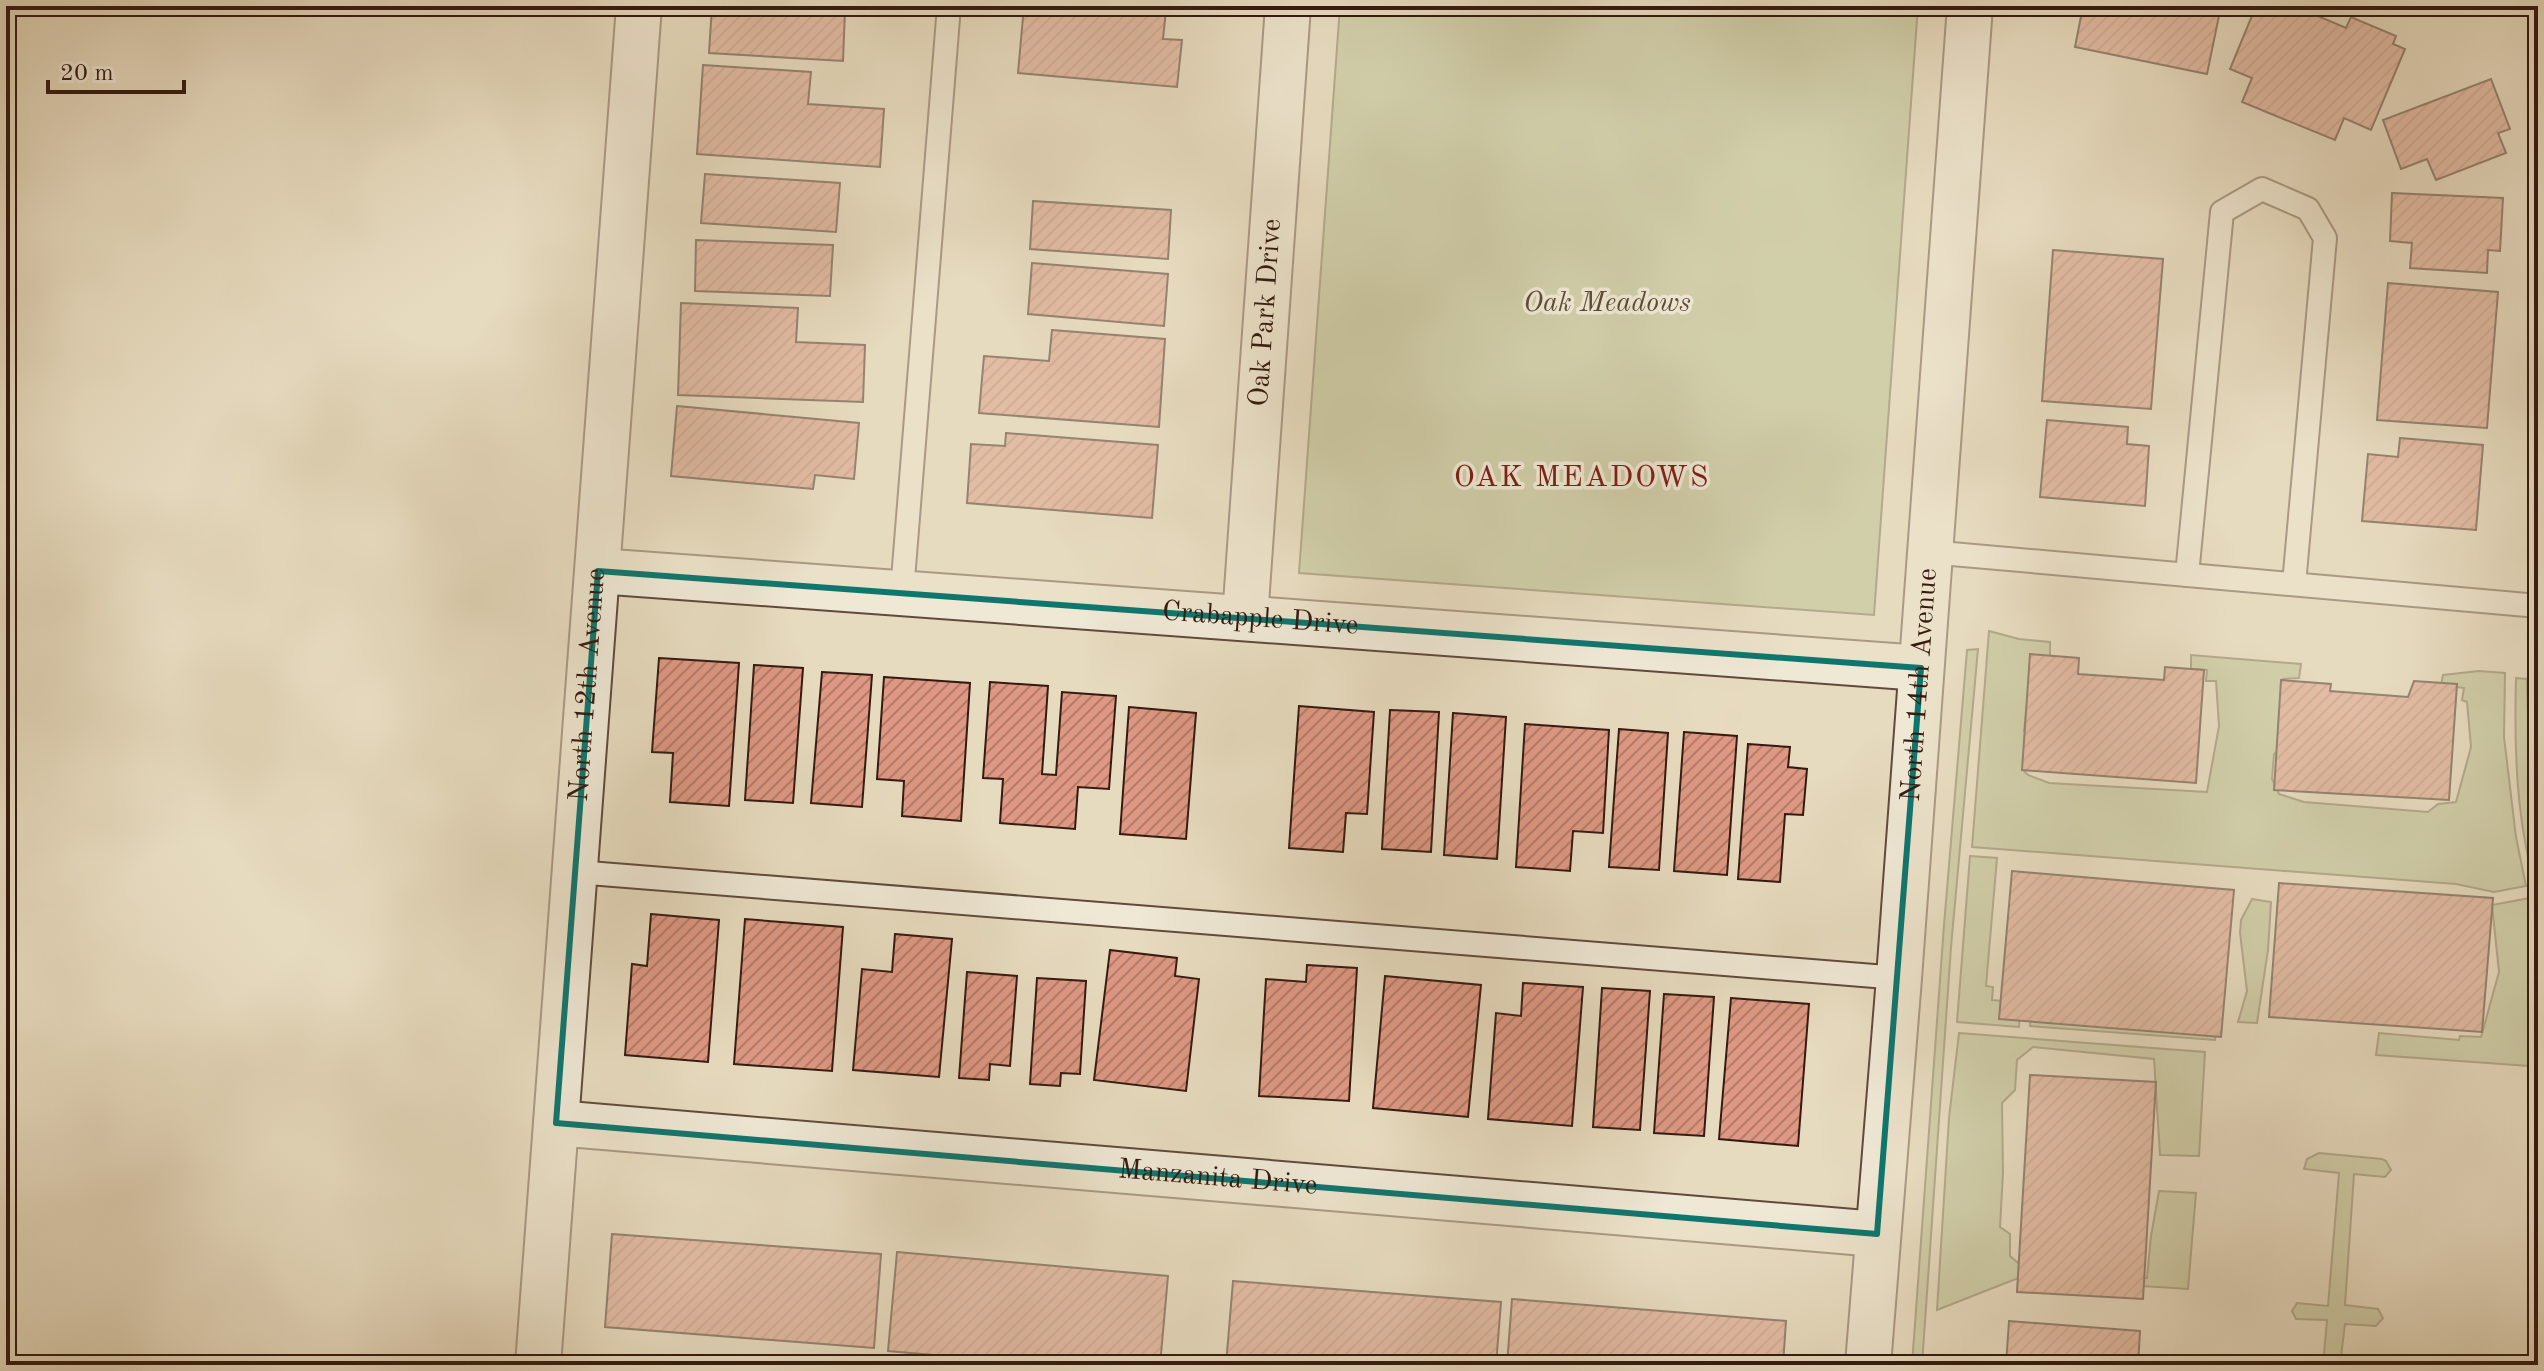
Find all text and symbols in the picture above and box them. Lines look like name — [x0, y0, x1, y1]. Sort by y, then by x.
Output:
scale bar — [48, 44, 184, 94]
text: 20 m — [60, 62, 114, 86]
street label: Oak Park Drive — [1246, 218, 1287, 408]
park label: Oak Meadows — [1523, 290, 1691, 318]
district label: OAK MEADOWS — [1454, 463, 1710, 493]
street label: North 12th Avenue — [566, 567, 611, 803]
street label: North 14th Avenue — [1898, 567, 1943, 803]
street label: Crabapple Drive — [1161, 598, 1359, 641]
street label: Manzanita Drive — [1117, 1156, 1319, 1201]

